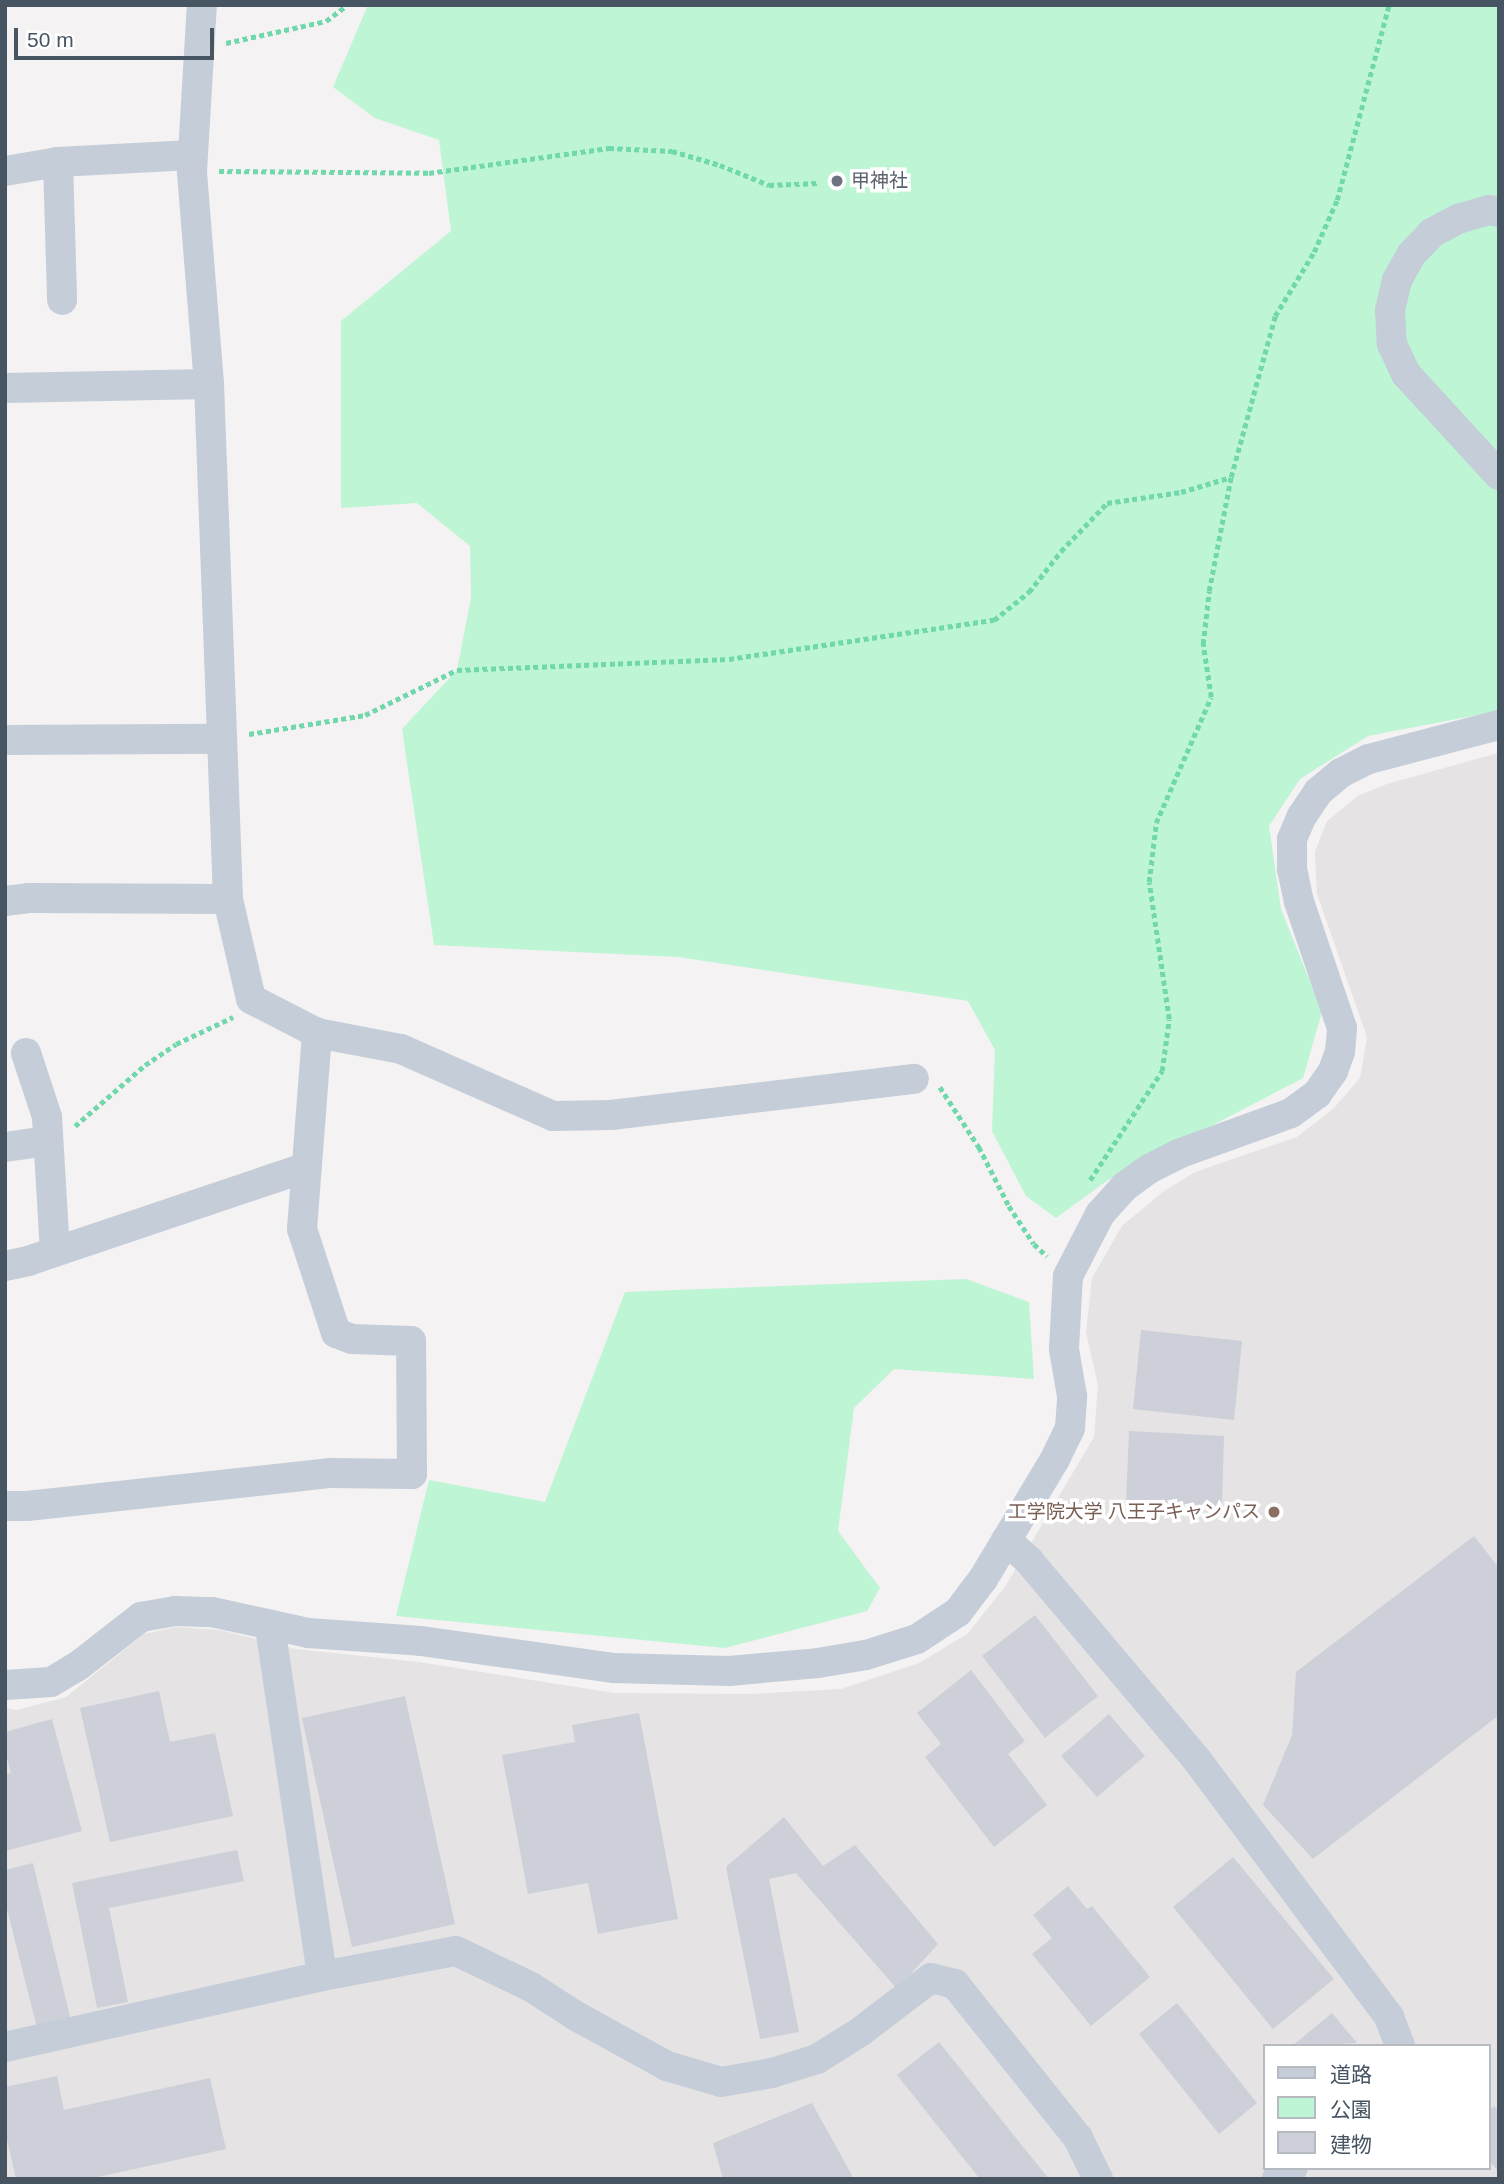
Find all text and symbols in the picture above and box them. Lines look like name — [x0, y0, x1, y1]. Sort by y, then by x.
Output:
scale bar — [18, 14, 217, 58]
text: 50 m — [27, 28, 74, 51]
place label: 甲神社 — [851, 170, 908, 192]
marker: 甲神社 — [829, 173, 845, 189]
place label: 工学院大学 八王子キャンパス — [1008, 1501, 1260, 1523]
marker: 工学院大学 八王子キャンパス — [1266, 1504, 1282, 1520]
legend — [1262, 2044, 1490, 2170]
text: 道路 — [1330, 2063, 1372, 2086]
text: 公園 — [1330, 2098, 1372, 2121]
text: 建物 — [1330, 2133, 1372, 2156]

